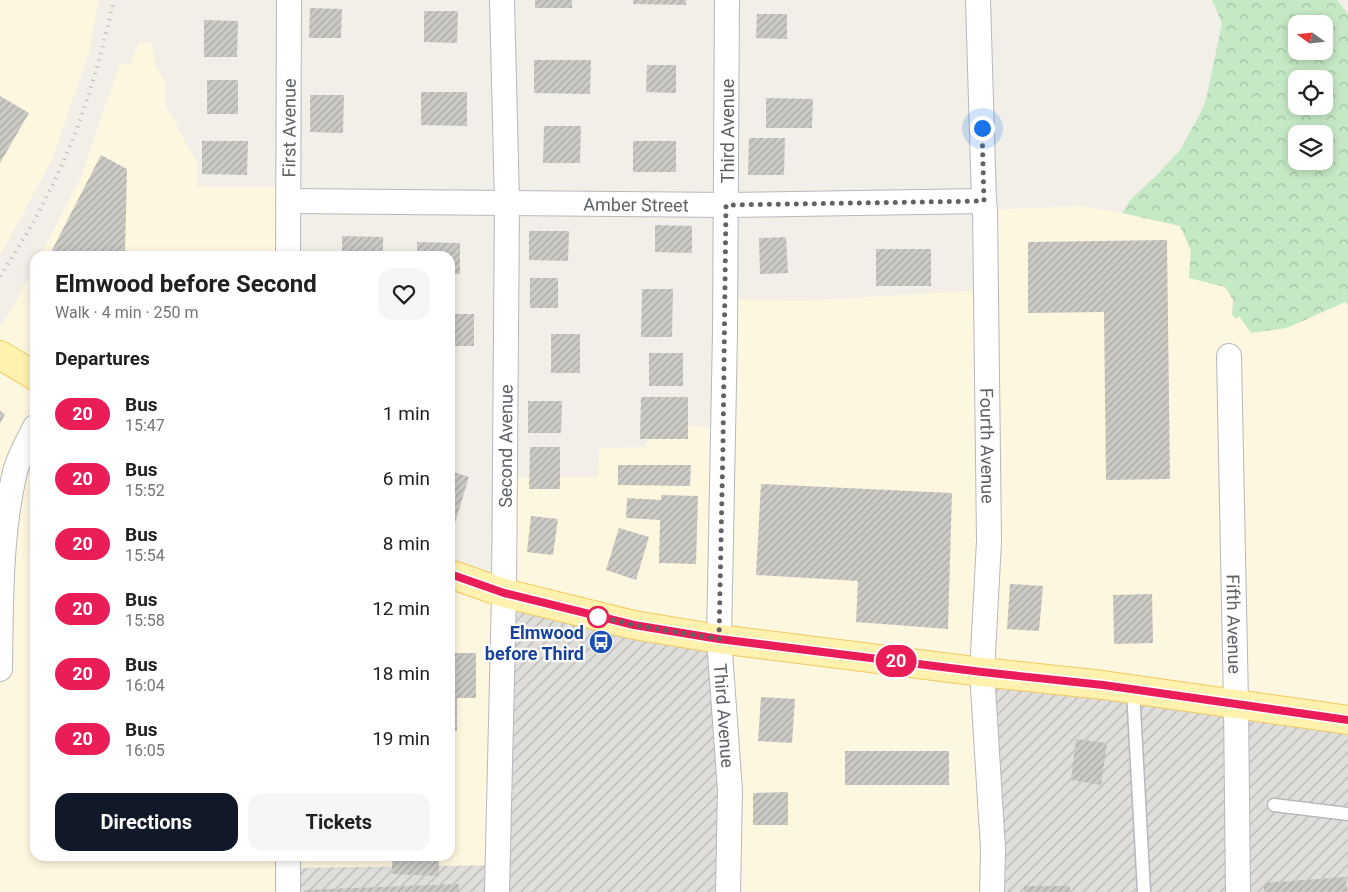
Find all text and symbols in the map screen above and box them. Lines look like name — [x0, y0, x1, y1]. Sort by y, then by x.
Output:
north arrow — [1288, 15, 1332, 60]
map controls — [1288, 15, 1333, 170]
button: locate — [1288, 70, 1333, 115]
street label: First Avenue — [278, 78, 299, 178]
street label: Third Avenue — [717, 79, 738, 183]
your location — [970, 116, 995, 141]
button: layers — [1288, 125, 1333, 170]
street label: Amber Street — [583, 193, 689, 215]
button: heart — [378, 268, 430, 320]
text: Elmwood before Second — [55, 270, 317, 298]
text: Walk · 4 min · 250 m — [55, 303, 199, 322]
text: Departures — [55, 347, 150, 370]
street label: Second Avenue — [494, 384, 516, 508]
street label: Fourth Avenue — [977, 388, 999, 504]
text: Bus — [125, 393, 158, 416]
text: 1 min — [383, 402, 430, 425]
text: 20 — [72, 403, 93, 424]
text: 15:47 — [125, 416, 165, 435]
text: Bus — [125, 458, 158, 481]
text: 6 min — [383, 467, 430, 490]
text: 20 — [72, 468, 93, 489]
text: 15:52 — [125, 481, 165, 500]
text: Bus — [125, 523, 158, 546]
text: 8 min — [383, 532, 430, 555]
text: 20 — [72, 533, 93, 554]
text: 15:54 — [125, 546, 165, 565]
street label: Fifth Avenue — [1223, 574, 1246, 674]
text: Bus — [125, 588, 158, 611]
text: 12 min — [372, 597, 430, 620]
text: 20 — [72, 598, 93, 619]
unlabelled marker — [587, 606, 609, 628]
text: 15:58 — [125, 611, 165, 630]
place label: Elmwood before Third — [485, 622, 584, 664]
bus stop icon: Elmwood before Third — [588, 629, 614, 655]
line badge: 20 — [874, 645, 918, 677]
text: 20 — [886, 650, 906, 671]
text: Bus — [125, 653, 158, 676]
text: 18 min — [372, 662, 430, 685]
text: 20 — [72, 663, 93, 684]
street label: Third Avenue — [710, 663, 739, 769]
text: 16:04 — [125, 676, 165, 695]
text: Bus — [125, 718, 158, 741]
text: 19 min — [372, 727, 430, 750]
text: 20 — [72, 728, 93, 749]
text: 16:05 — [125, 741, 165, 760]
button: Directions — [55, 793, 238, 851]
button: Tickets — [248, 793, 430, 851]

